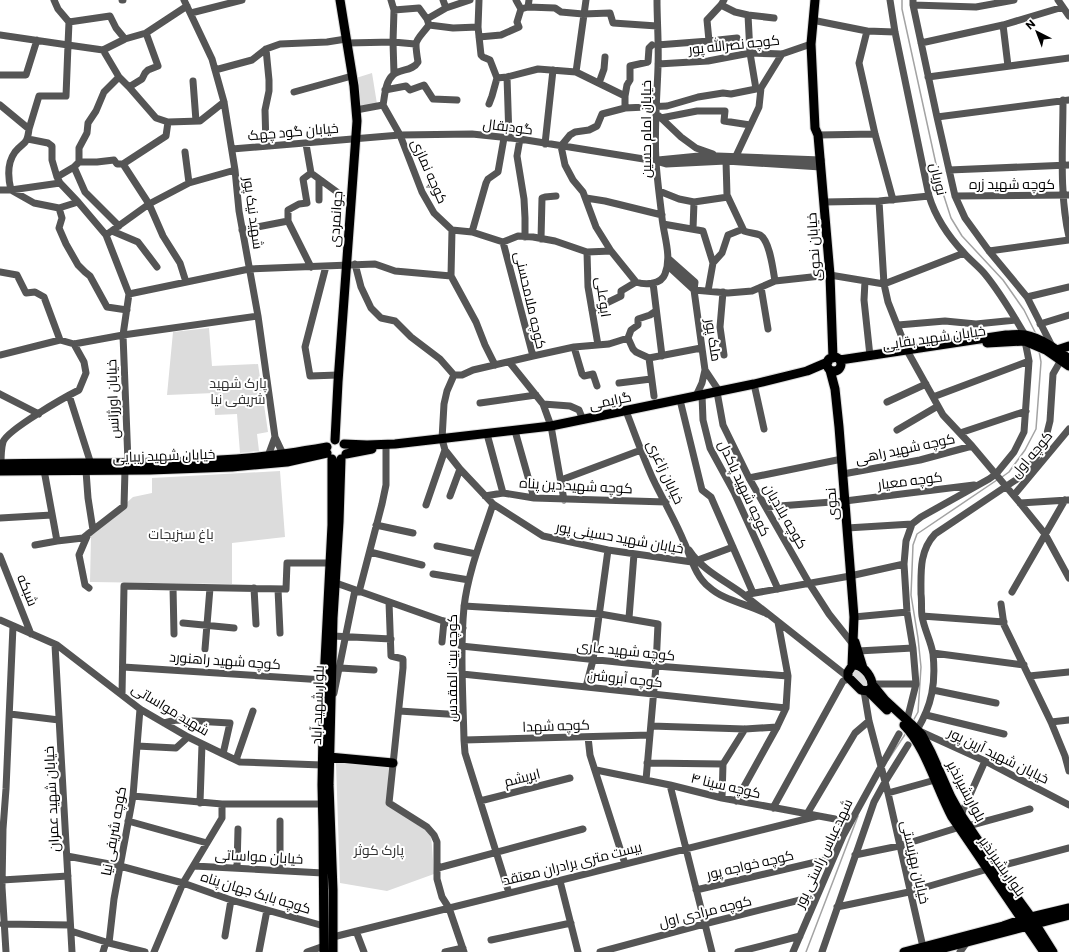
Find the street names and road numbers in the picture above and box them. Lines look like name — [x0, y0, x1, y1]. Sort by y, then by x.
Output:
street label: کوچه نصرالله پور — [687, 31, 781, 59]
street label: خیابان امام حسین — [637, 80, 656, 178]
street label: گودبقال — [482, 114, 534, 139]
street label: خیابان گود چهک — [247, 119, 339, 145]
street label: کوچه نمازی — [406, 136, 452, 207]
street label: نوریان — [927, 161, 951, 197]
street label: شهید نیک پور — [238, 175, 267, 250]
street label: کوچه شهید زره — [969, 175, 1055, 194]
street label: جوانمردی — [325, 190, 345, 248]
street label: خیابان نحوی — [802, 212, 824, 282]
street label: کوچه ملامحسنی — [510, 249, 550, 351]
street label: ابوعلی — [593, 276, 615, 318]
street label: ملک پور — [700, 316, 726, 363]
street label: خیابان شهید بقایی — [881, 321, 987, 353]
street label: خیابان اورژانس — [102, 359, 122, 439]
street label: گرایمی — [587, 387, 633, 413]
street label: کوچه اول — [1006, 427, 1057, 482]
street label: کوچه شهید راهی — [854, 429, 957, 469]
street label: خیابان زاغری — [644, 437, 688, 507]
street label: کوچه شهید پاکدل — [714, 437, 775, 540]
street label: خیابان شهید زیبایی — [112, 445, 216, 465]
street label: کوچه معیار — [876, 468, 944, 495]
street label: کوچه شهید دین پناه — [519, 474, 633, 498]
street label: کوچه بلادیان — [759, 480, 811, 553]
street label: نحوی — [821, 487, 841, 521]
street label: خیابان شهید حسینی پور — [553, 517, 685, 559]
street label: شبکه — [14, 572, 42, 608]
street label: کوچه بیت المقدس — [443, 614, 462, 722]
street label: کوچه شهید عاری — [576, 636, 676, 666]
street label: کوچه شهید راهنورد — [169, 648, 281, 674]
street label: بلوار شهید آباد — [307, 665, 327, 745]
street label: کوچه آبروشن — [586, 666, 664, 692]
street label: شهید مواساتی — [129, 679, 213, 739]
street label: کوچه شهدا — [522, 715, 590, 737]
street label: خیابان شهید آرین پور — [944, 723, 1052, 789]
street label: خیابان شهید عمران — [40, 746, 62, 852]
street label: بلواربشیرنذیر — [943, 757, 990, 825]
street label: ابریشم — [502, 764, 542, 792]
street label: کوچه سینا ۴ — [689, 769, 763, 803]
street label: کوچه شریفی نیا — [97, 785, 131, 877]
street label: شهدعباس راستی پور — [790, 796, 857, 912]
street label: خیابان بهزیستی — [898, 819, 934, 905]
street label: بلوار بشیرنذیر — [976, 832, 1030, 899]
street label: بیست متری برادران معتقد — [501, 837, 643, 889]
street label: خیابان مواساتی — [214, 845, 304, 867]
street label: کوچه خواجه پور — [704, 846, 796, 884]
street label: کوچه بابک جهان پناه — [198, 867, 313, 919]
street label: کوچه مرادی اول — [657, 891, 754, 933]

